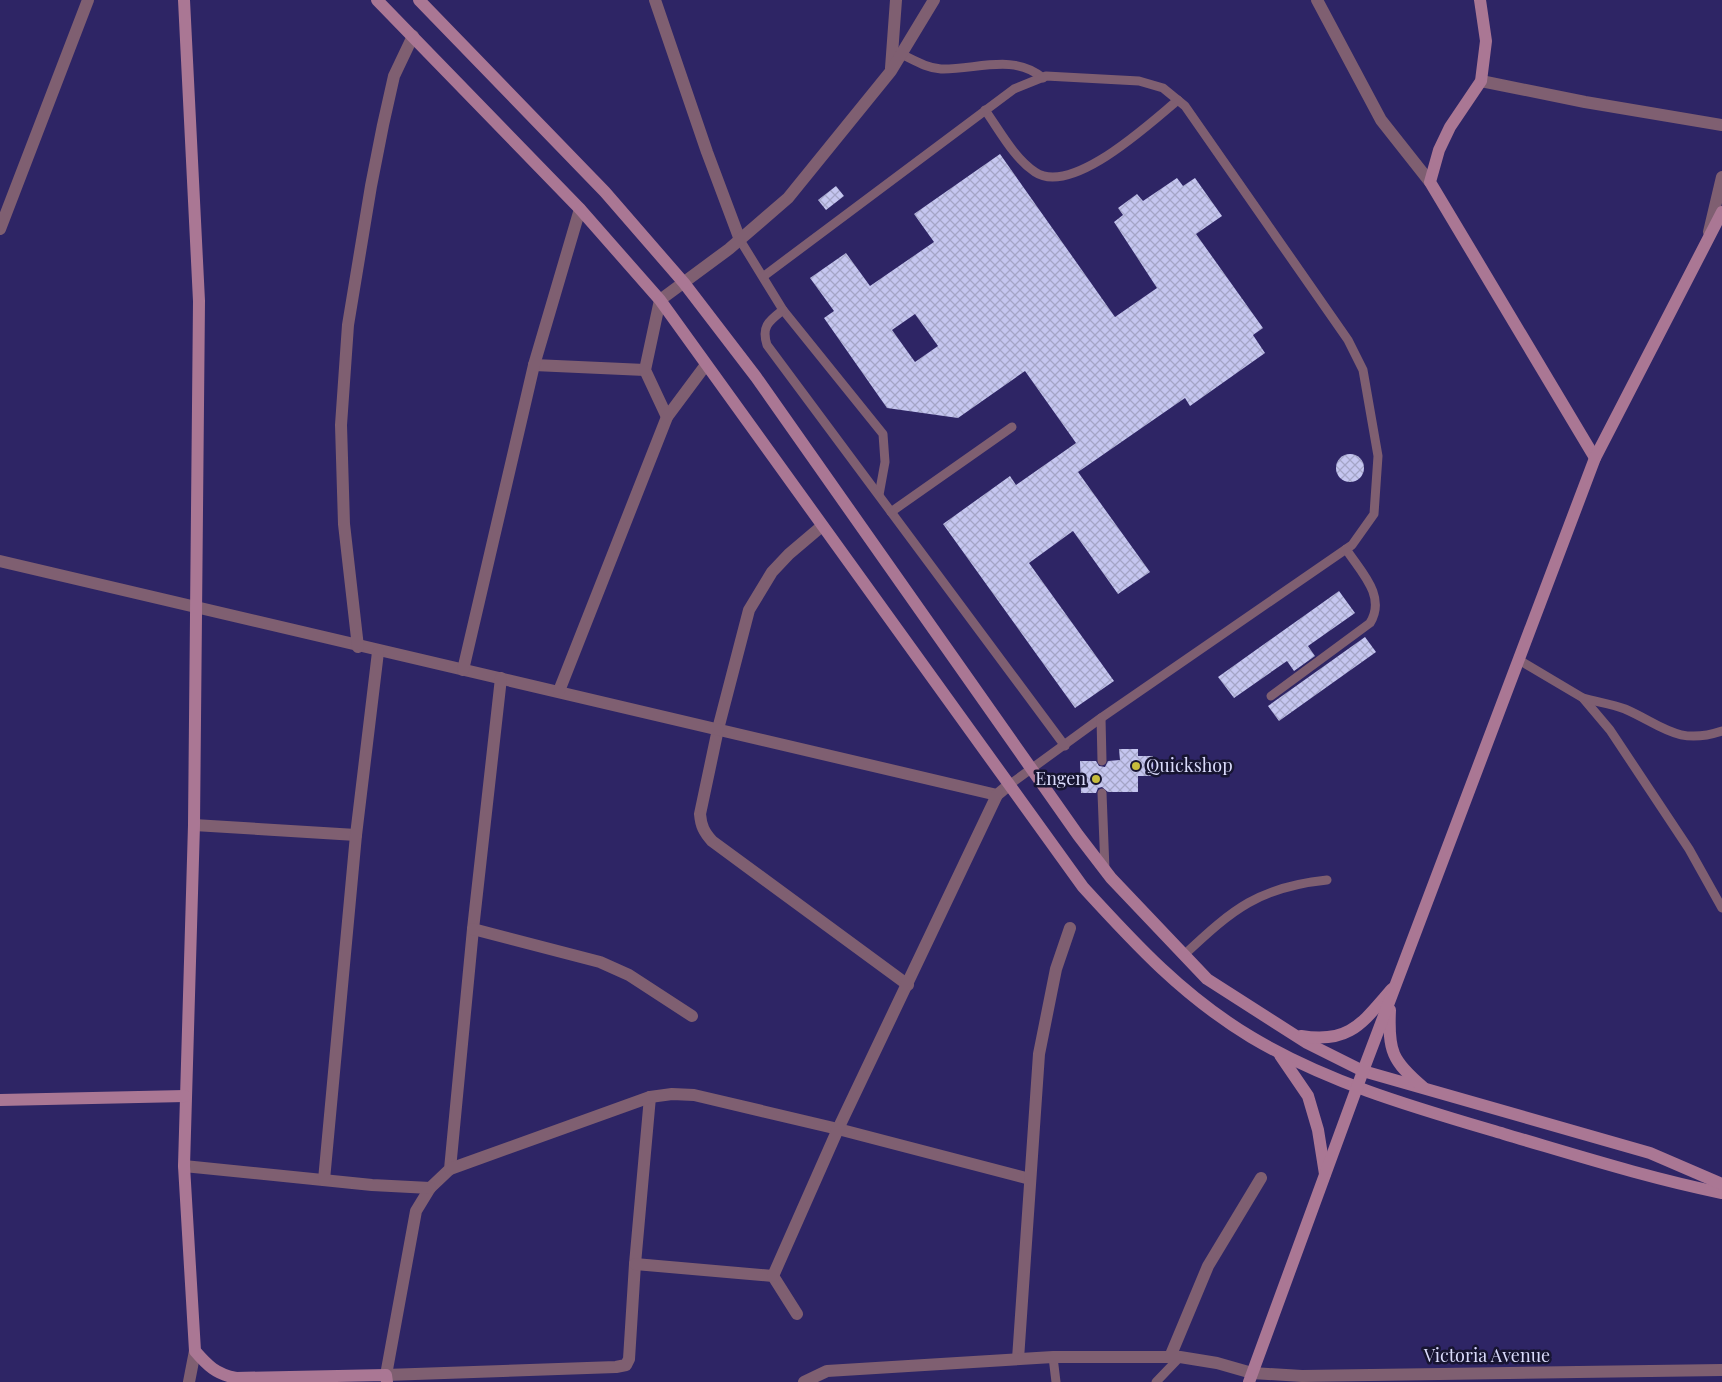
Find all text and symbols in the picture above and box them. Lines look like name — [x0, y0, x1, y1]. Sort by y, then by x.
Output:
place label: Quickshop — [1146, 753, 1233, 777]
marker: Quickshop — [1130, 760, 1142, 772]
place label: Engen — [1035, 766, 1086, 790]
marker: Engen — [1090, 773, 1102, 785]
street label: Victoria Avenue — [1423, 1343, 1550, 1367]

